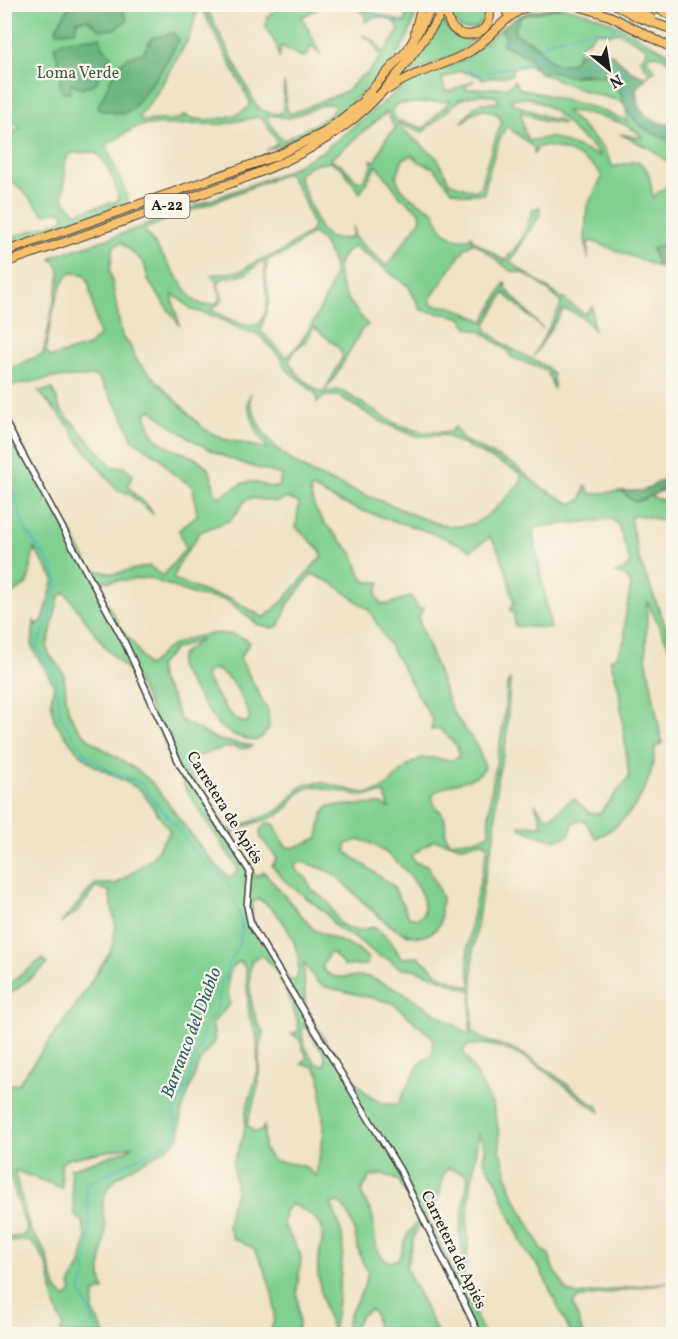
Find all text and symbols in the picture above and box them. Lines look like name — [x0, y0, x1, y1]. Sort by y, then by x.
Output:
north arrow — [579, 39, 639, 99]
park label: Loma Verde — [37, 63, 119, 85]
text: N — [605, 68, 626, 93]
road number: A-22 — [144, 194, 190, 218]
street label: Carretera de Apiés — [180, 747, 268, 869]
water label: Barranco del Diablo — [156, 964, 228, 1102]
street label: Carretera de Apiés — [415, 1187, 491, 1313]

